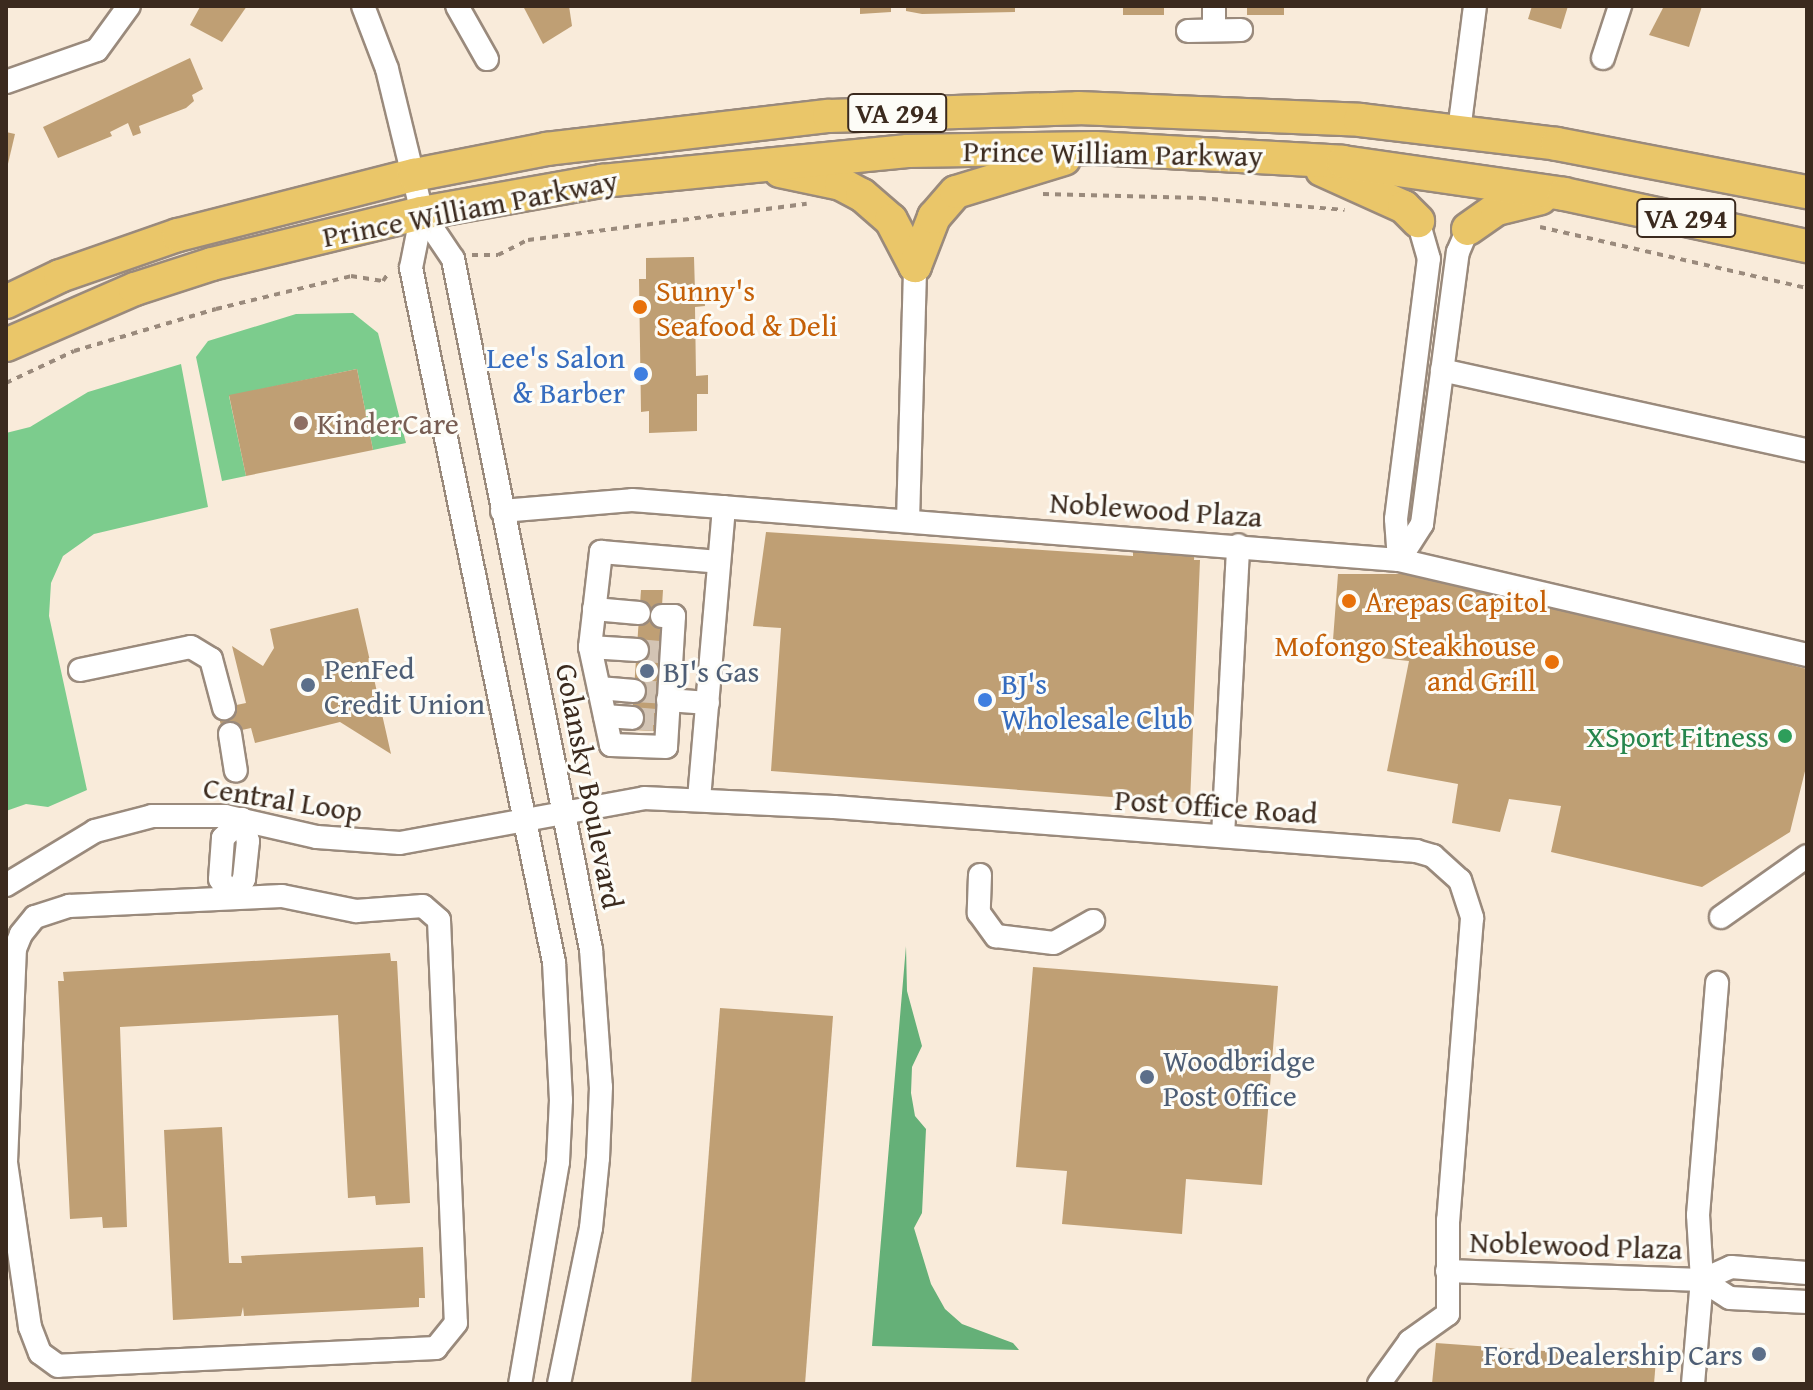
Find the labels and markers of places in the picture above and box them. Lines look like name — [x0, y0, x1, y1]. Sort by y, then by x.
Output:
place label: Sunny's Seafood & Deli — [656, 272, 838, 342]
marker: Sunny's Seafood & Deli — [631, 298, 649, 316]
place label: Lee's Salon & Barber — [487, 339, 625, 410]
marker: Lee's Salon & Barber — [632, 365, 650, 383]
place label: KinderCare — [317, 405, 459, 441]
marker: KinderCare — [292, 414, 310, 432]
place label: Arepas Capitol — [1365, 583, 1547, 619]
marker: Arepas Capitol — [1340, 592, 1358, 610]
place label: Mofongo Steakhouse and Grill — [1274, 627, 1536, 698]
place label: PenFed Credit Union — [324, 650, 485, 720]
place label: BJ's Gas — [663, 653, 759, 689]
marker: Mofongo Steakhouse and Grill — [1543, 653, 1561, 671]
marker: BJ's Gas — [638, 662, 656, 680]
place label: BJ's Wholesale Club — [1001, 665, 1193, 736]
marker: PenFed Credit Union — [299, 676, 317, 694]
marker: BJ's Wholesale Club — [976, 691, 994, 709]
place label: XSport Fitness — [1586, 718, 1769, 754]
marker: XSport Fitness — [1776, 727, 1794, 745]
place label: Woodbridge Post Office — [1163, 1042, 1315, 1112]
marker: Woodbridge Post Office — [1138, 1068, 1156, 1086]
place label: Ford Dealership Cars — [1483, 1336, 1743, 1372]
marker: Ford Dealership Cars — [1750, 1345, 1768, 1363]

